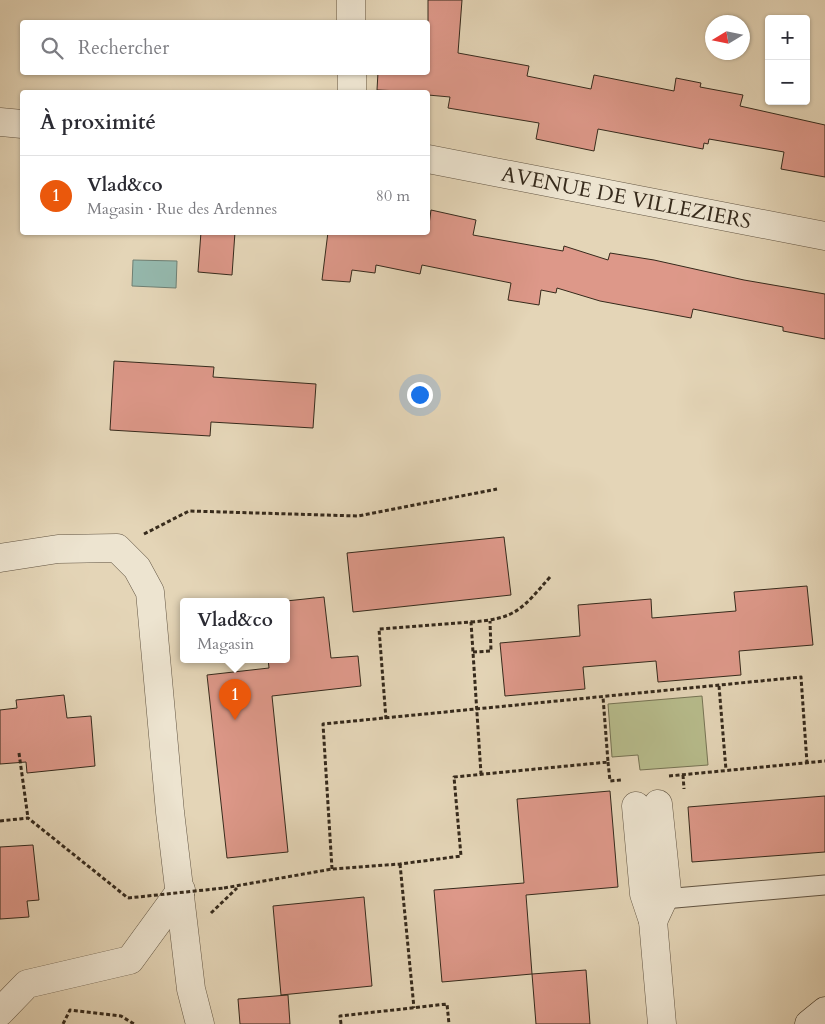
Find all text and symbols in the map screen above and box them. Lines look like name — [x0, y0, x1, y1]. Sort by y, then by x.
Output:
north arrow — [705, 15, 750, 60]
map controls — [765, 15, 810, 105]
button: + — [765, 15, 810, 60]
search box — [20, 20, 430, 75]
icon: search — [38, 34, 66, 62]
text: Rechercher — [78, 35, 169, 61]
button: − — [765, 60, 810, 105]
text: À proximité — [40, 108, 156, 137]
street label: AVENUE DE VILLEZIERS — [499, 159, 754, 236]
text: Vlad&co — [87, 172, 163, 198]
text: 1 — [52, 185, 60, 207]
text: 80 m — [376, 185, 410, 207]
text: Magasin · Rue des Ardennes — [87, 198, 277, 220]
your location — [407, 382, 433, 408]
popup — [180, 598, 290, 663]
text: Vlad&co — [197, 607, 273, 633]
text: Magasin — [197, 633, 254, 655]
pin: 1 — [219, 679, 251, 720]

